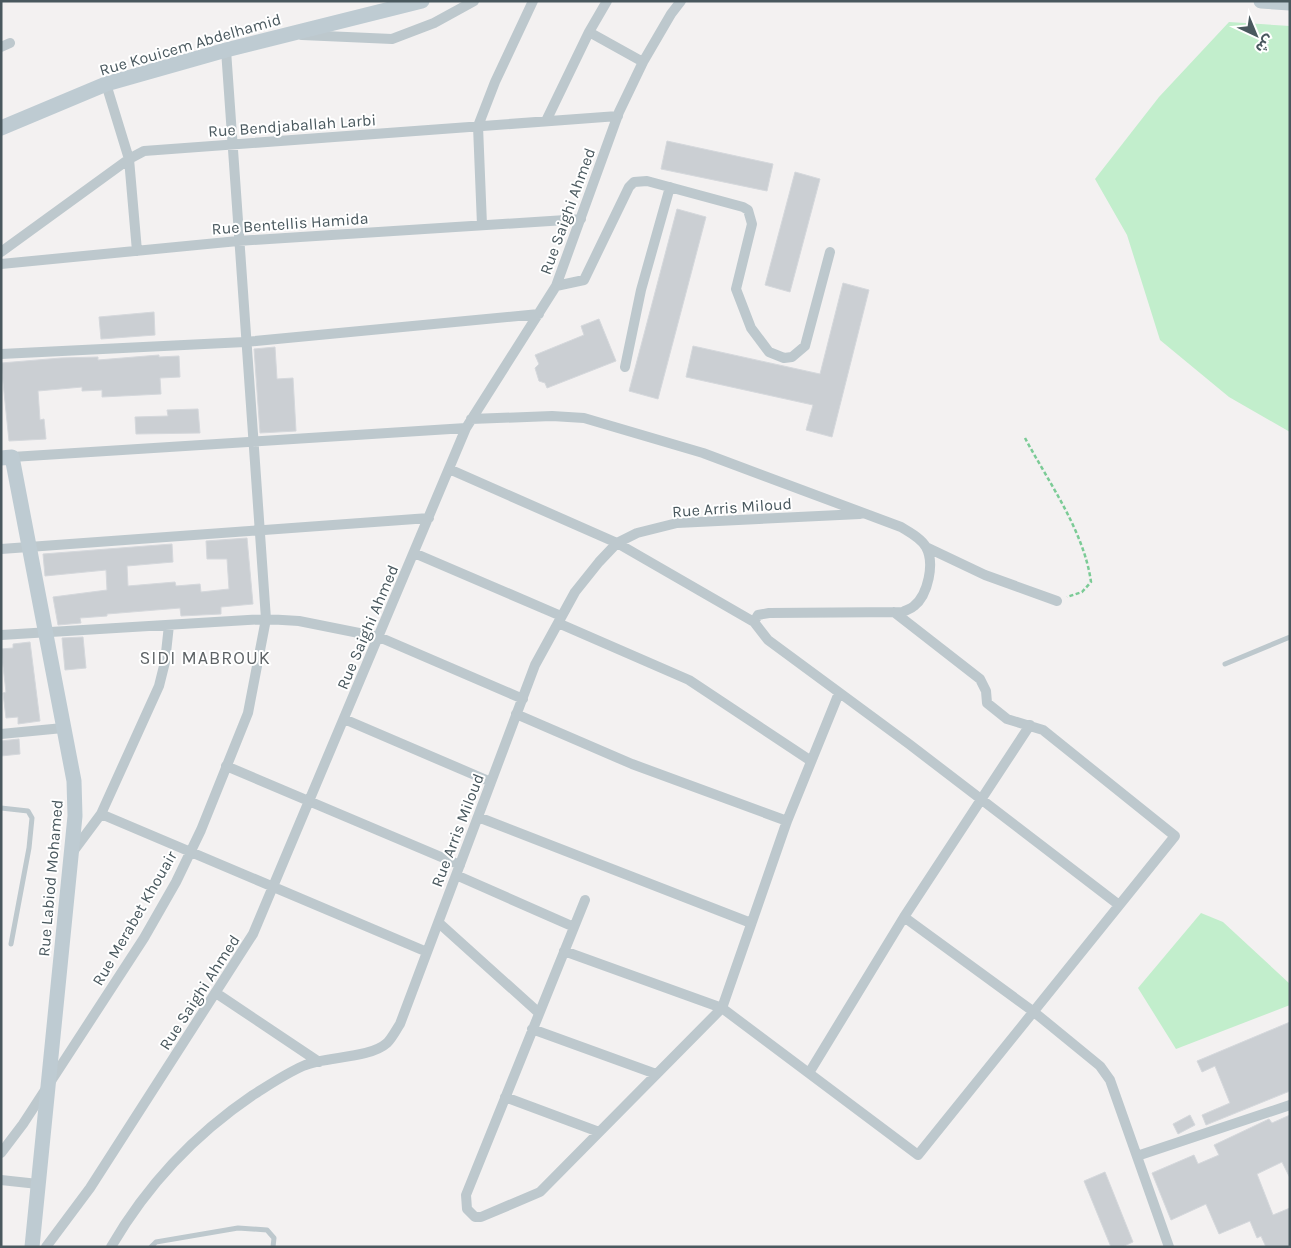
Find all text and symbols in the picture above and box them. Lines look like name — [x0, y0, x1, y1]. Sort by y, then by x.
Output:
street label: Rue Kouicem Abdelhamid — [97, 9, 283, 80]
north arrow — [1231, 10, 1281, 60]
text: ش — [1252, 31, 1277, 57]
street label: Rue Bendjaballah Larbi — [207, 110, 377, 141]
street label: Rue Saighi Ahmed — [536, 145, 599, 277]
street label: Rue Bentellis Hamida — [211, 209, 369, 238]
street label: Rue Arris Miloud — [672, 494, 793, 521]
street label: Rue Saighi Ahmed — [333, 562, 402, 692]
district label: SIDI MABROUK — [139, 647, 271, 669]
street label: Rue Arris Miloud — [427, 771, 488, 890]
street label: Rue Labiod Mohamed — [34, 799, 67, 957]
street label: Rue Merabet Khouair — [88, 847, 181, 989]
street label: Rue Saighi Ahmed — [155, 931, 244, 1053]

